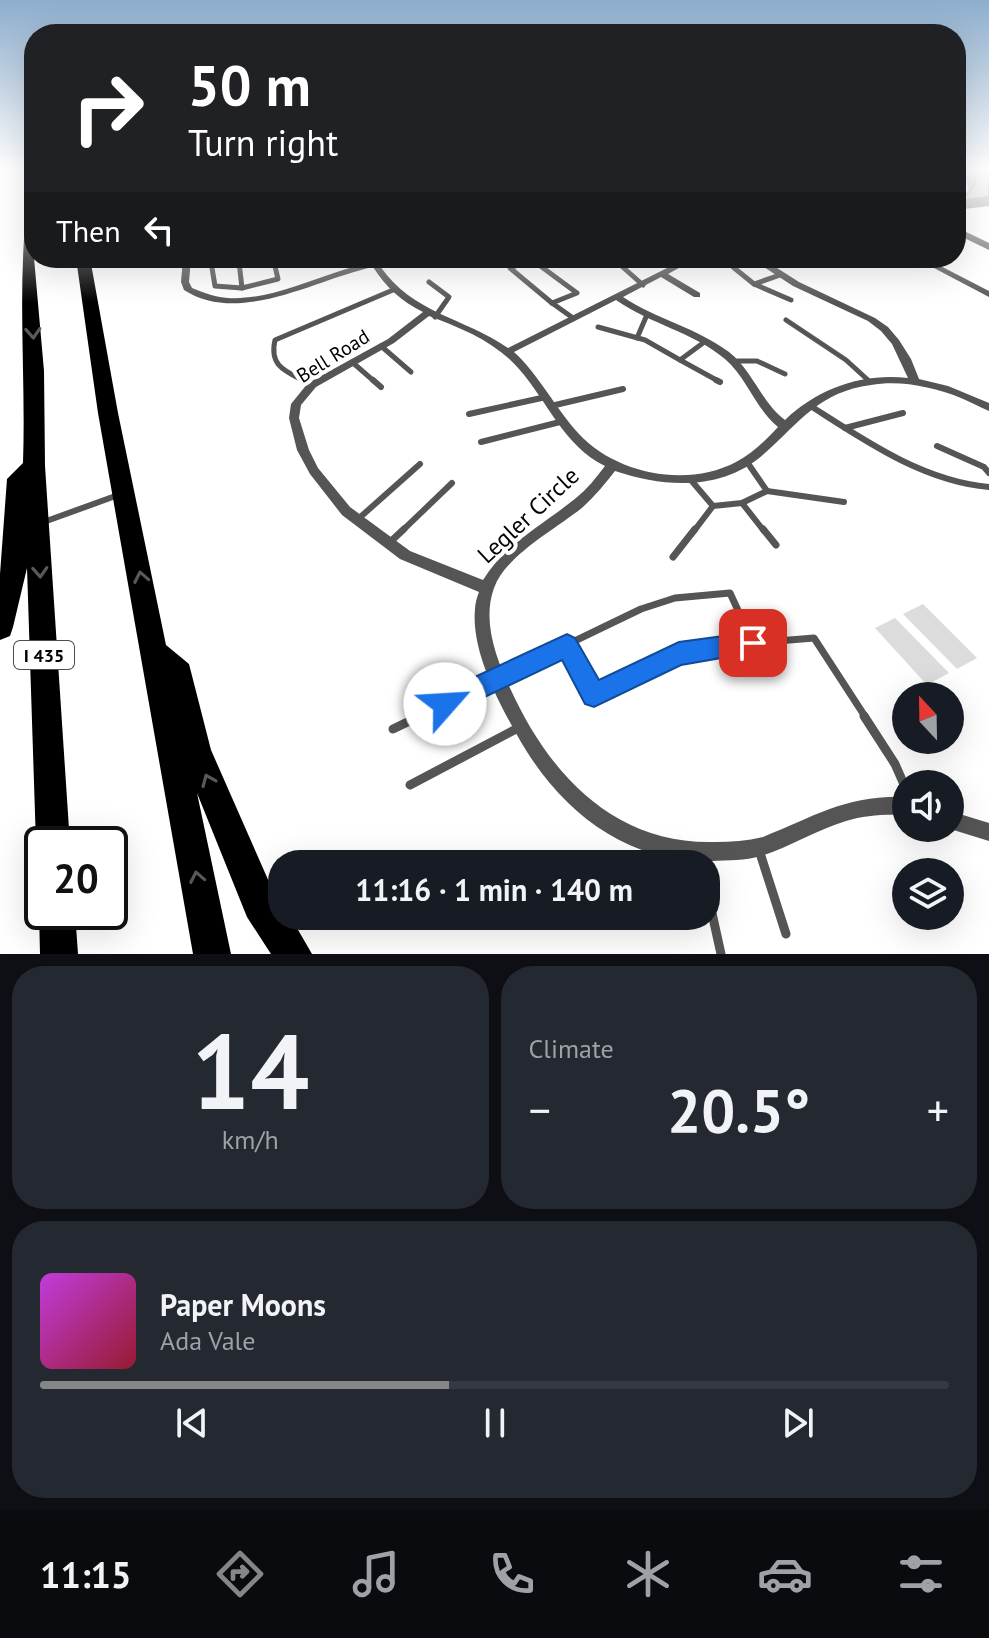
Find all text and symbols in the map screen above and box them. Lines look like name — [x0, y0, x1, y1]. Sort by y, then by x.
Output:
text: 50 m — [188, 49, 311, 121]
icon: right — [56, 56, 160, 160]
text: Turn right — [188, 119, 338, 166]
icon: left — [137, 208, 181, 252]
text: Then — [56, 211, 121, 250]
street label: Bell Road — [292, 323, 374, 389]
one-way arrow — [25, 327, 42, 340]
street label: Legler Circle — [471, 460, 585, 570]
one-way arrow — [31, 566, 48, 579]
one-way arrow — [133, 571, 150, 584]
pin — [719, 609, 787, 677]
icon: arrive — [731, 621, 775, 665]
road number: I 435 — [14, 641, 74, 669]
position arrow — [403, 662, 487, 746]
north arrow — [892, 682, 964, 754]
map controls — [892, 682, 964, 930]
button: sound — [892, 770, 964, 842]
one-way arrow — [202, 774, 218, 788]
speed limit sign: 20 — [24, 826, 128, 930]
button: layers — [892, 858, 964, 930]
text: 11:16 · 1 min · 140 m — [355, 870, 633, 909]
one-way arrow — [190, 871, 207, 884]
text: 14 — [191, 1003, 309, 1138]
text: Climate — [529, 1032, 614, 1065]
text: 20.5° — [667, 1071, 810, 1149]
text: − — [529, 1081, 551, 1138]
text: + — [927, 1081, 949, 1138]
text: km/h — [222, 1123, 279, 1156]
text: Paper Moons — [160, 1285, 326, 1324]
text: Ada Vale — [160, 1324, 255, 1357]
icon: previous — [170, 1401, 214, 1445]
icon: pause — [473, 1401, 517, 1445]
icon: next — [776, 1401, 820, 1445]
icon: directions — [212, 1546, 268, 1602]
icon: music — [348, 1546, 404, 1602]
icon: phone — [484, 1546, 540, 1602]
icon: climate — [620, 1546, 676, 1602]
icon: car — [757, 1546, 813, 1602]
icon: filters — [893, 1546, 949, 1602]
text: 11:15 — [40, 1551, 131, 1598]

